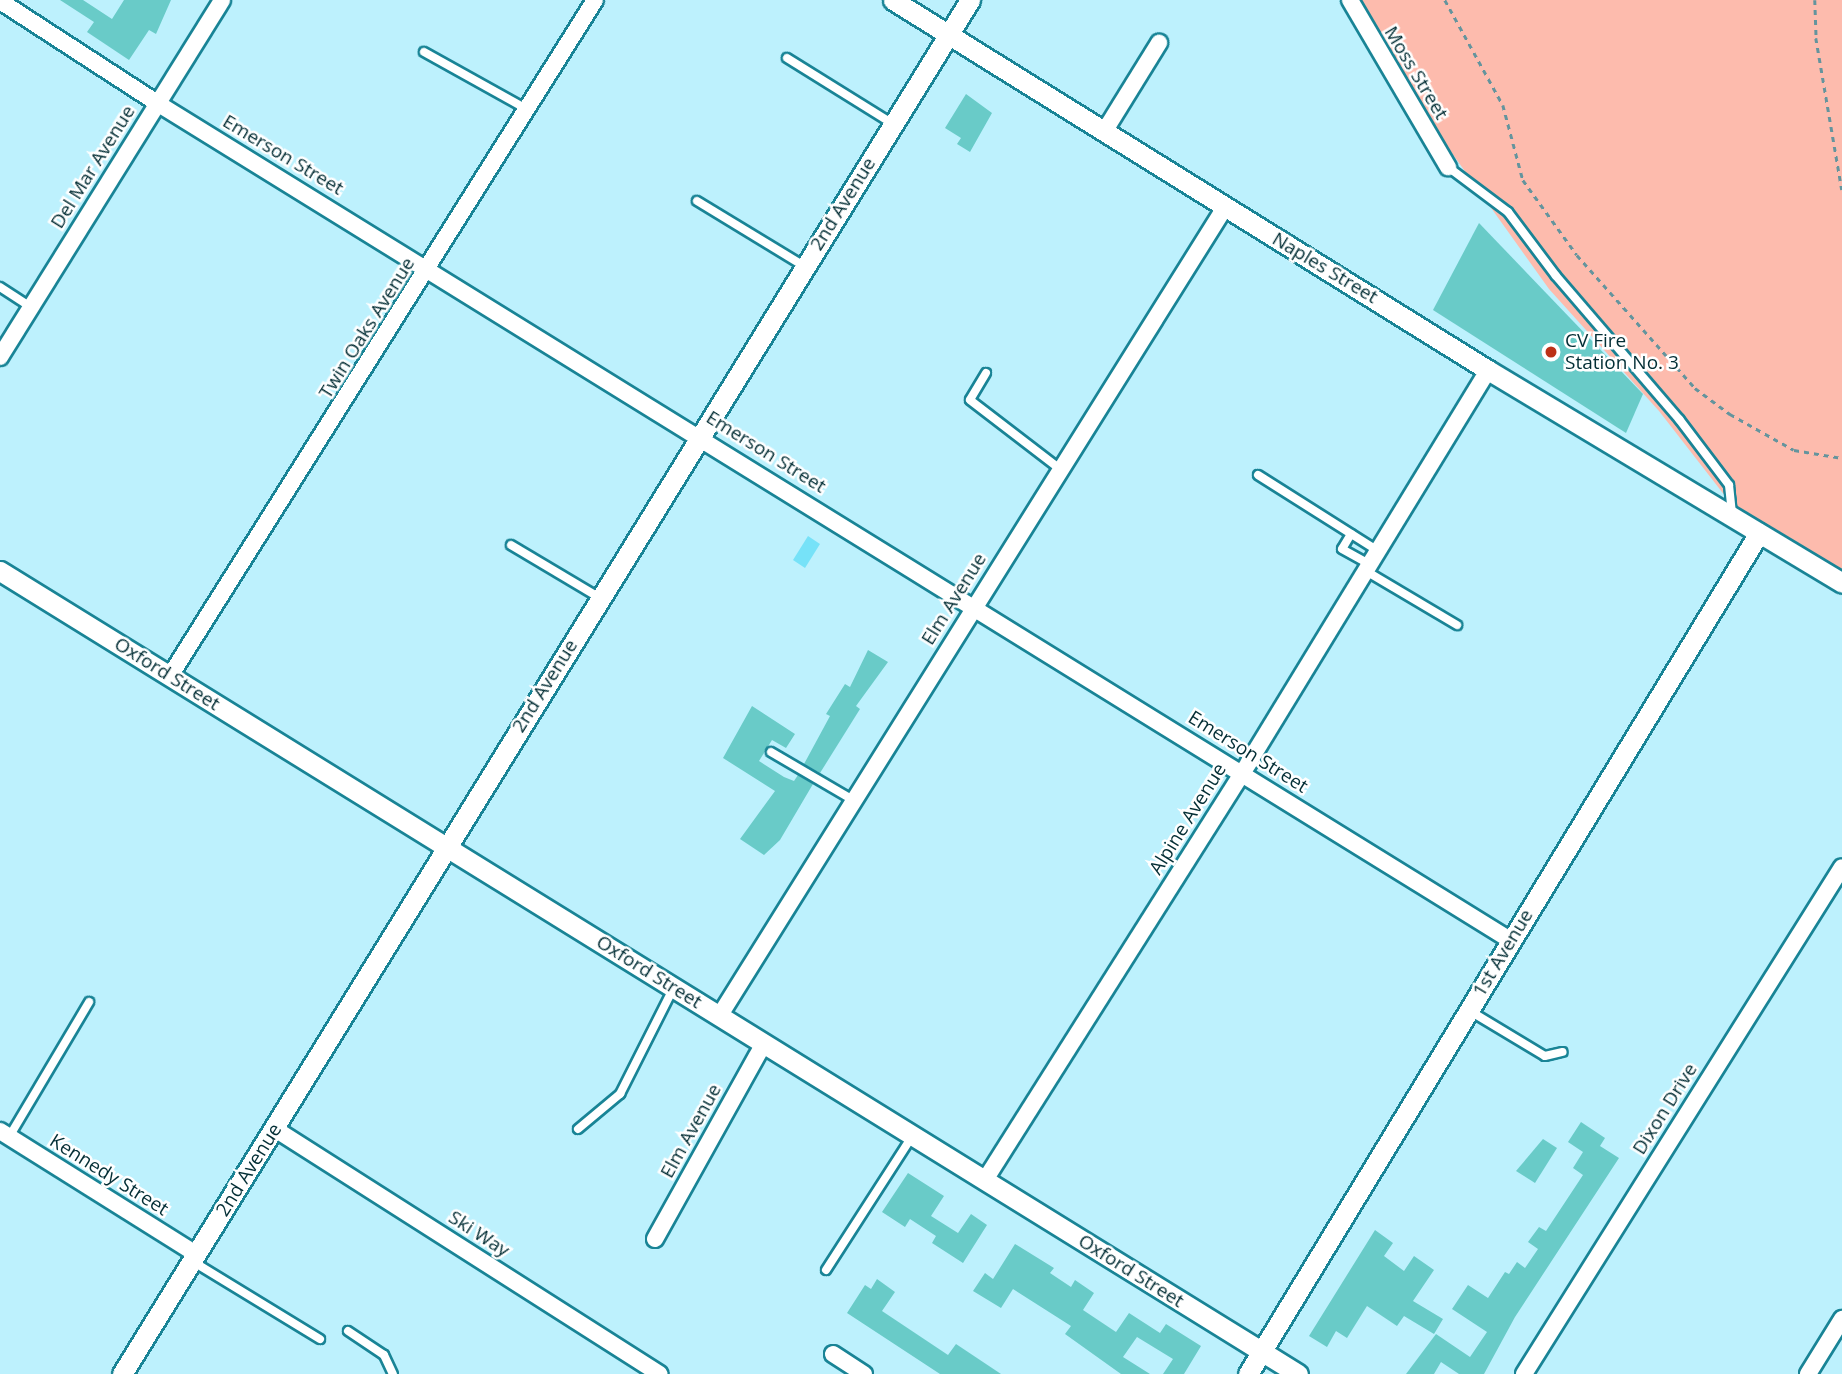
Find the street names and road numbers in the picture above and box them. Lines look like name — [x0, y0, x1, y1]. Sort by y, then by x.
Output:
street label: Moss Street — [1379, 22, 1453, 124]
street label: Del Mar Avenue — [46, 101, 140, 233]
street label: Emerson Street — [219, 110, 347, 200]
street label: 2nd Avenue — [805, 153, 881, 255]
street label: Naples Street — [1268, 228, 1382, 308]
street label: Twin Oaks Avenue — [314, 253, 420, 403]
street label: Emerson Street — [702, 406, 830, 498]
street label: Elm Avenue — [917, 549, 991, 649]
street label: Oxford Street — [110, 633, 224, 715]
street label: 2nd Avenue — [507, 635, 583, 737]
street label: Emerson Street — [1184, 706, 1312, 798]
street label: Alpine Avenue — [1145, 759, 1231, 879]
street label: 1st Avenue — [1468, 905, 1538, 1001]
street label: Oxford Street — [592, 931, 706, 1013]
street label: Dixon Drive — [1628, 1059, 1702, 1159]
street label: Elm Avenue — [656, 1080, 726, 1182]
street label: 2nd Avenue — [211, 1119, 287, 1221]
street label: Kennedy Street — [46, 1129, 172, 1221]
street label: Ski Way — [444, 1206, 514, 1262]
street label: Oxford Street — [1074, 1230, 1188, 1312]

